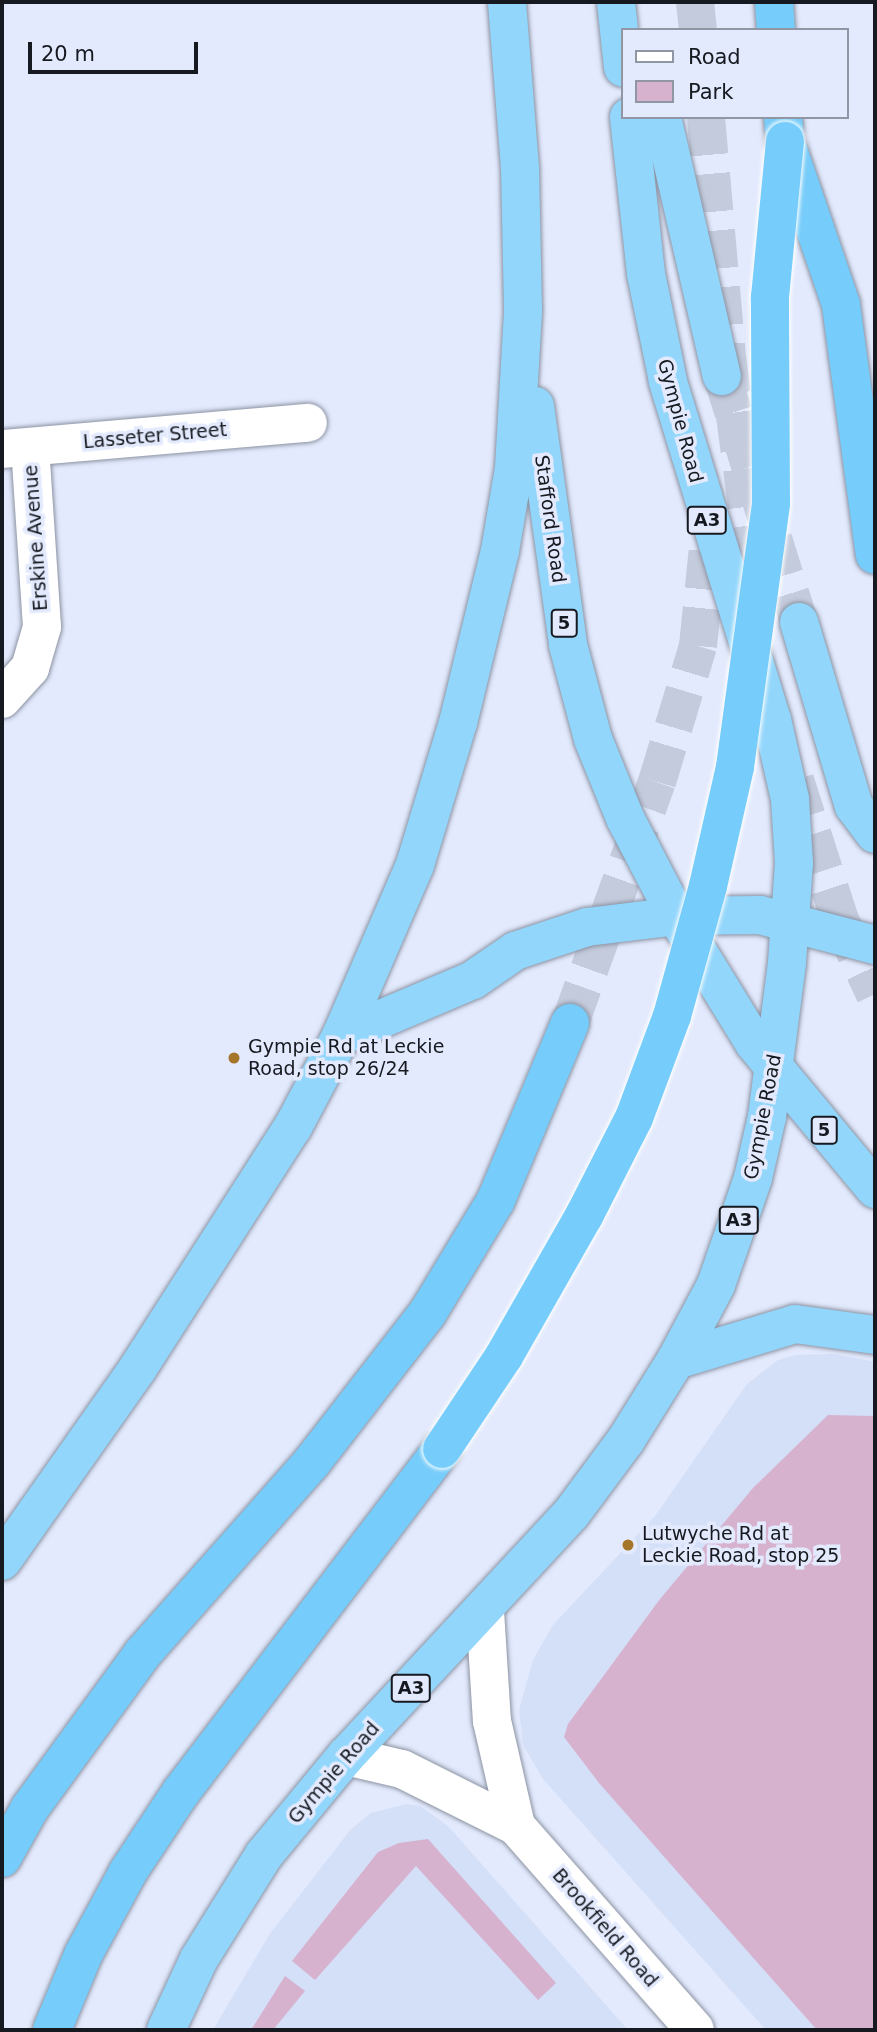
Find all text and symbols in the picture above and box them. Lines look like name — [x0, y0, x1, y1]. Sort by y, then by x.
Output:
scale bar — [32, 28, 201, 72]
legend — [622, 28, 849, 119]
text: 20 m — [41, 42, 95, 66]
text: Road — [688, 45, 741, 69]
text: Park — [688, 80, 733, 104]
street label: Gympie Road — [653, 357, 707, 485]
street label: Lasseter Street — [82, 418, 228, 454]
street label: Stafford Road — [530, 453, 570, 585]
street label: Erskine Avenue — [20, 464, 52, 612]
road number: A3 — [686, 506, 728, 534]
road number: 5 — [550, 608, 578, 638]
place label: Gympie Rd at Leckie Road, stop 26/24 — [248, 1036, 444, 1080]
marker: Gympie Rd at Leckie Road, stop 26/24 — [226, 1050, 242, 1066]
street label: Gympie Road — [740, 1052, 786, 1182]
road number: 5 — [810, 1115, 838, 1144]
road number: A3 — [718, 1205, 760, 1234]
place label: Lutwyche Rd at Leckie Road, stop 25 — [642, 1523, 839, 1567]
marker: Lutwyche Rd at Leckie Road, stop 25 — [620, 1537, 636, 1553]
road number: A3 — [390, 1674, 432, 1702]
street label: Gympie Road — [284, 1718, 384, 1828]
street label: Brookfield Road — [547, 1864, 663, 1992]

